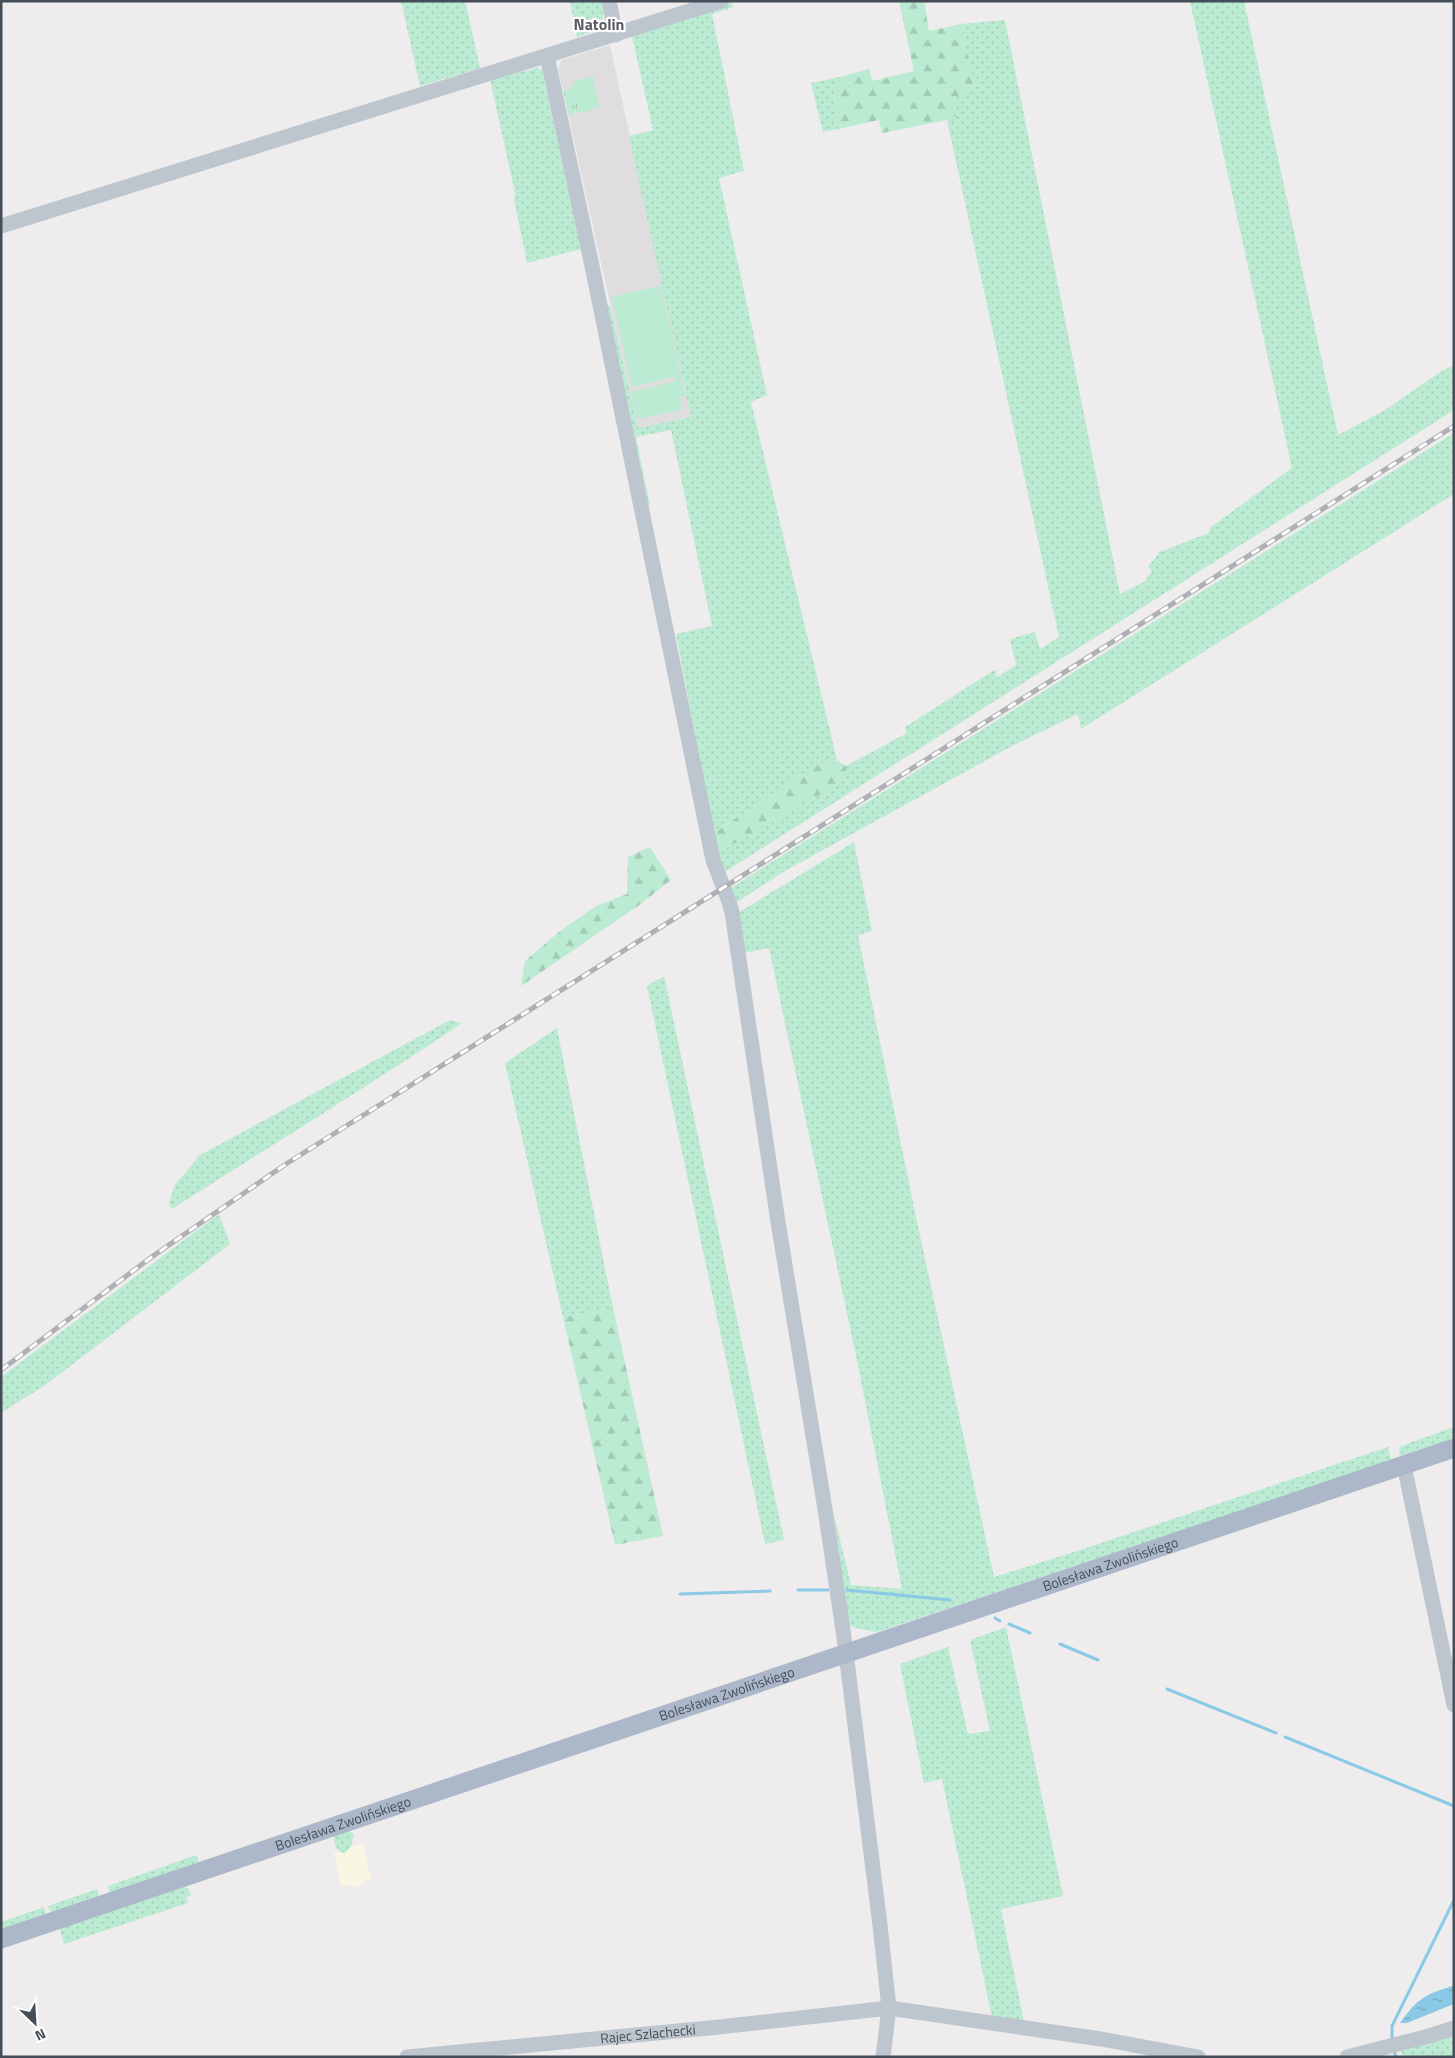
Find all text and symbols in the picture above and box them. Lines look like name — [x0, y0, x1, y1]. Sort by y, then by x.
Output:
district label: Natolin — [574, 12, 624, 36]
street label: Bolesława Zwolińskiego — [1040, 1531, 1181, 1596]
street label: Bolesława Zwolińskiego — [656, 1661, 797, 1726]
street label: Bolesława Zwolińskiego — [272, 1790, 414, 1856]
north arrow — [10, 1998, 60, 2048]
street label: Rajec Szlachecki — [599, 2018, 697, 2048]
text: N — [32, 2024, 50, 2047]

